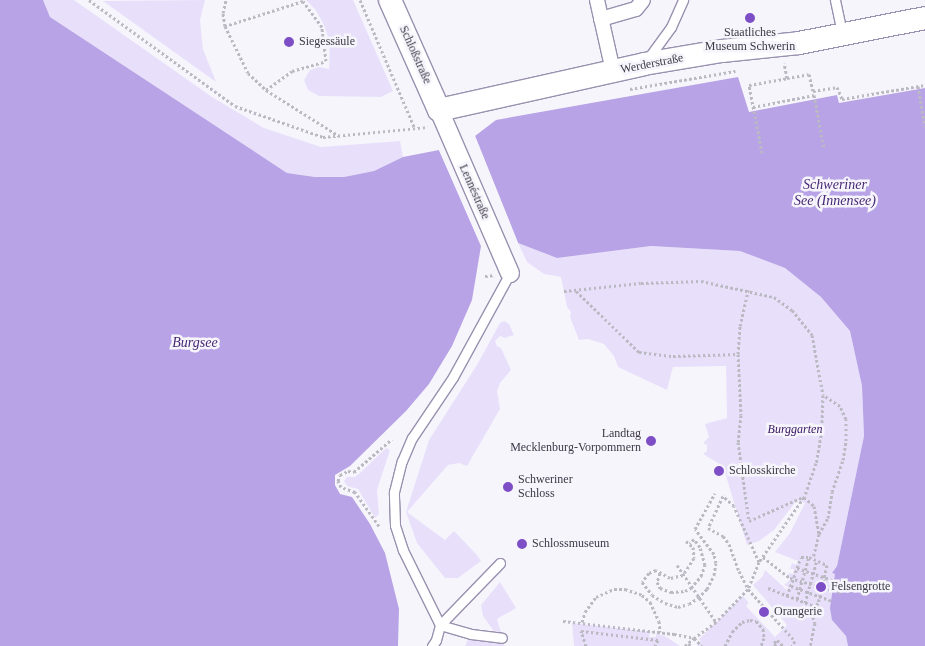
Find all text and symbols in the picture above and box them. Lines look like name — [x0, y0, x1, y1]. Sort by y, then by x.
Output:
marker: Staatliches Museum Schwerin — [744, 12, 756, 24]
street label: Schloßstraße — [396, 24, 434, 86]
place label: Staatliches Museum Schwerin — [705, 26, 795, 54]
place label: Siegessäule — [299, 35, 355, 49]
marker: Siegessäule — [283, 36, 295, 48]
street label: Werderstraße — [619, 51, 685, 77]
street label: Lennéstraße — [455, 162, 493, 222]
water label: Schweriner See (Innensee) — [794, 177, 876, 210]
water label: Burgsee — [172, 335, 218, 351]
park label: Burggarten — [768, 423, 822, 437]
place label: Landtag Mecklenburg-Vorpommern — [510, 427, 641, 455]
marker: Landtag Mecklenburg-Vorpommern — [645, 435, 657, 447]
place label: Schlosskirche — [729, 464, 796, 478]
marker: Schlosskirche — [713, 465, 725, 477]
place label: Schweriner Schloss — [518, 473, 573, 501]
marker: Schweriner Schloss — [502, 481, 514, 493]
place label: Schlossmuseum — [532, 537, 609, 551]
marker: Schlossmuseum — [516, 538, 528, 550]
place label: Felsengrotte — [831, 580, 890, 594]
marker: Felsengrotte — [815, 581, 827, 593]
place label: Orangerie — [774, 605, 822, 619]
marker: Orangerie — [758, 606, 770, 618]

